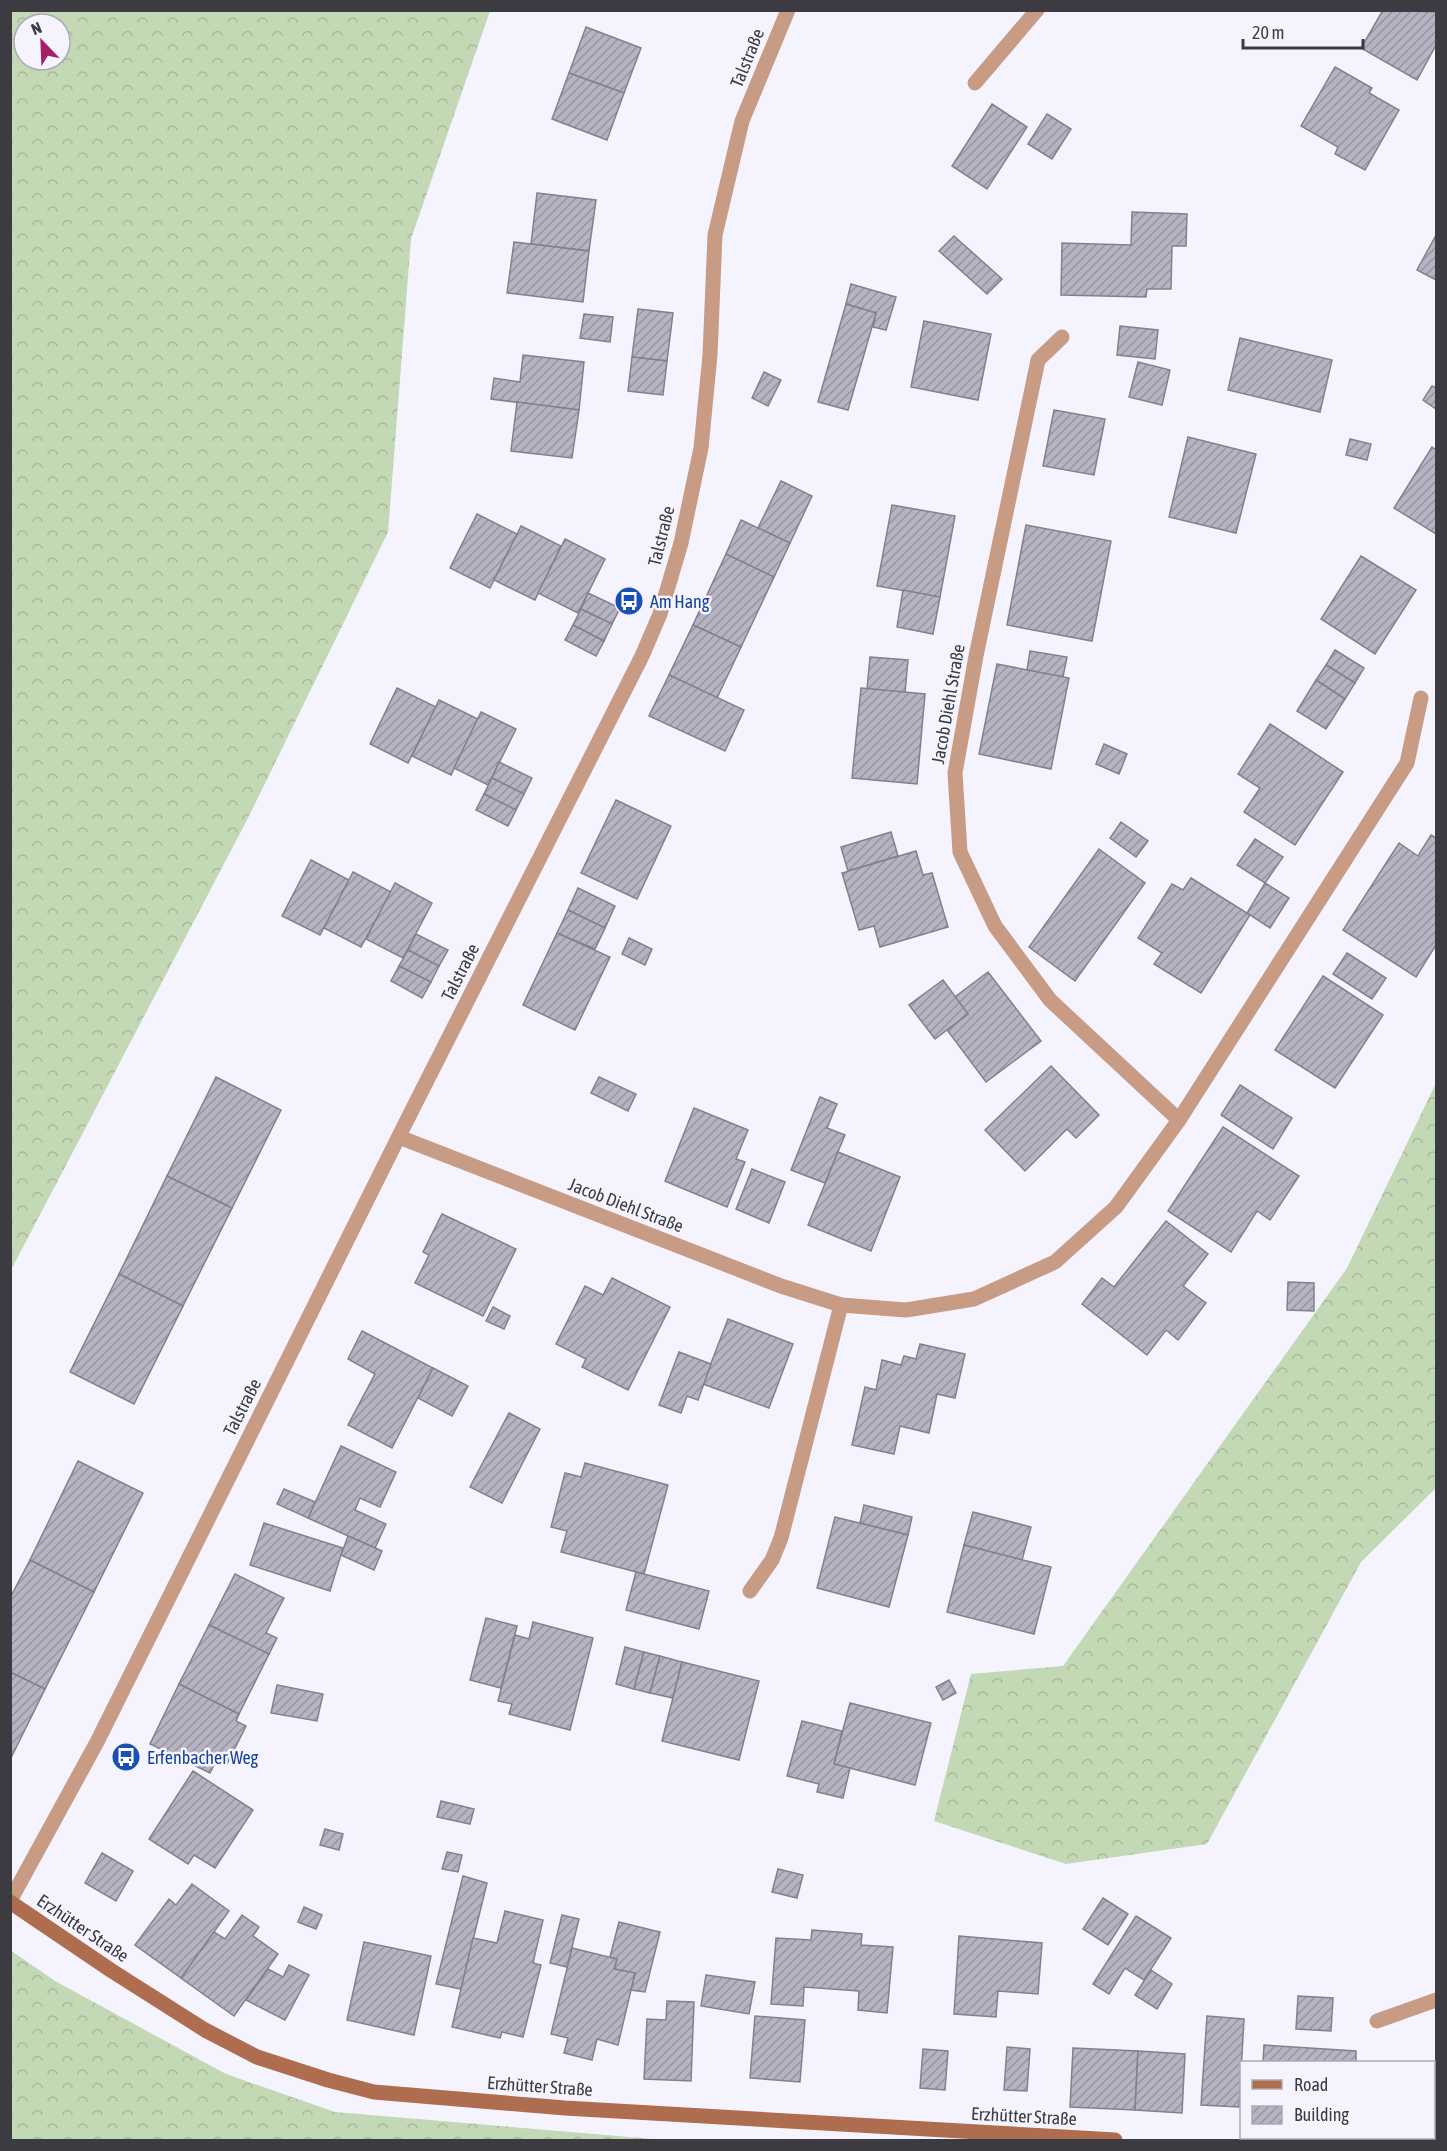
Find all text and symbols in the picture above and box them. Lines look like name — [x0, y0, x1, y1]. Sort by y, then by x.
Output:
north arrow — [12, 12, 72, 72]
scale bar — [1243, 12, 1363, 50]
text: N — [28, 18, 44, 38]
text: 20 m — [1252, 22, 1284, 43]
street label: Talstraße — [726, 26, 768, 90]
street label: Talstraße — [643, 504, 679, 568]
bus stop icon: Am Hang — [613, 585, 645, 617]
place label: Am Hang — [650, 591, 710, 612]
street label: Jacob Diehl Straße — [927, 642, 969, 766]
street label: Talstraße — [437, 940, 483, 1004]
street label: Jacob Diehl Straße — [566, 1173, 686, 1237]
street label: Talstraße — [219, 1375, 265, 1439]
bus stop icon: Erfenbacher Weg — [110, 1741, 142, 1773]
place label: Erfenbacher Weg — [147, 1747, 259, 1768]
street label: Erzhütter Straße — [33, 1890, 133, 1966]
legend — [1240, 2061, 1435, 2139]
street label: Erzhütter Straße — [487, 2072, 593, 2100]
text: Road — [1294, 2074, 1328, 2095]
street label: Erzhütter Straße — [971, 2103, 1077, 2129]
text: Building — [1294, 2104, 1349, 2125]

